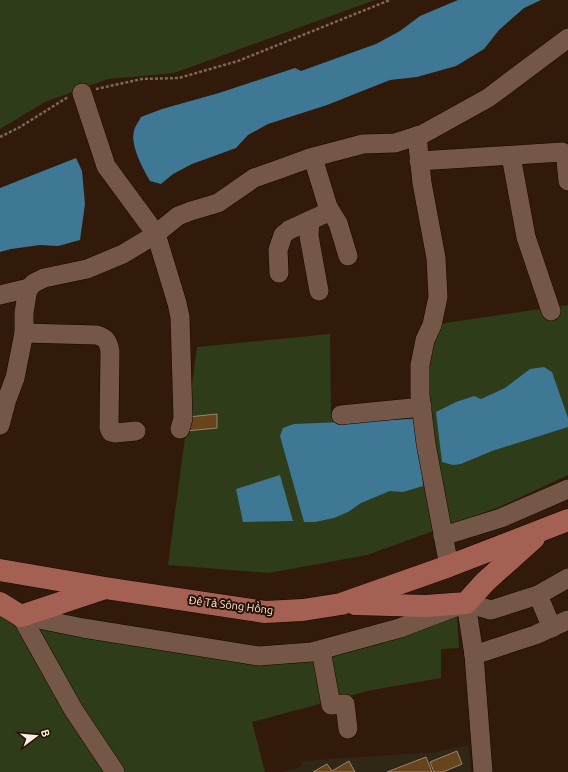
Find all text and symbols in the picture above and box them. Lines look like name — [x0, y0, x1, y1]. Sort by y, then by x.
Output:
street label: Đê Tả Sông Hồng — [188, 592, 274, 616]
north arrow — [16, 716, 56, 756]
text: B — [39, 728, 52, 738]

